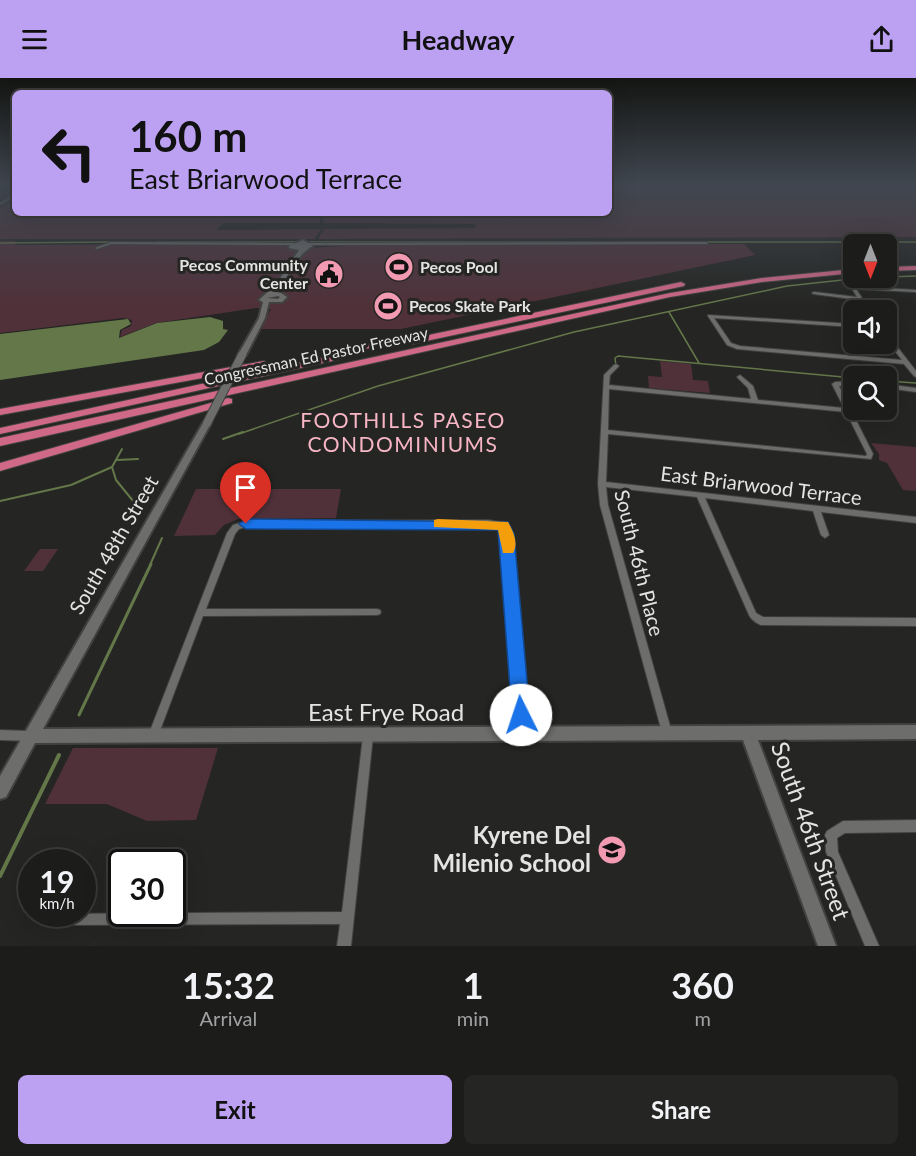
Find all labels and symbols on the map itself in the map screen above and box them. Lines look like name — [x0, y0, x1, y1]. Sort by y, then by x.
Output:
north arrow — [843, 234, 897, 288]
sports icon: Pecos Pool — [383, 251, 415, 283]
place label: Pecos Community Center — [179, 255, 309, 292]
place label: Pecos Pool — [420, 257, 498, 276]
public building icon: Pecos Community Center — [313, 258, 345, 290]
sports icon: Pecos Skate Park — [372, 290, 404, 322]
place label: Pecos Skate Park — [409, 296, 531, 315]
street label: Congressman Ed Pastor Freeway — [202, 322, 430, 389]
district label: FOOTHILLS PASEO CONDOMINIUMS — [300, 407, 506, 456]
street label: East Briarwood Terrace — [659, 461, 863, 509]
pin — [220, 462, 271, 524]
street label: South 48th Street — [64, 471, 163, 618]
street label: South 46th Place — [610, 487, 670, 638]
position arrow — [489, 683, 553, 747]
street label: East Frye Road — [308, 697, 464, 726]
street label: South 46th Street — [766, 738, 857, 924]
place label: Kyrene Del Milenio School — [433, 820, 591, 877]
school or university icon: Kyrene Del Milenio School — [596, 834, 628, 866]
speed limit sign: 30 — [108, 849, 186, 927]

